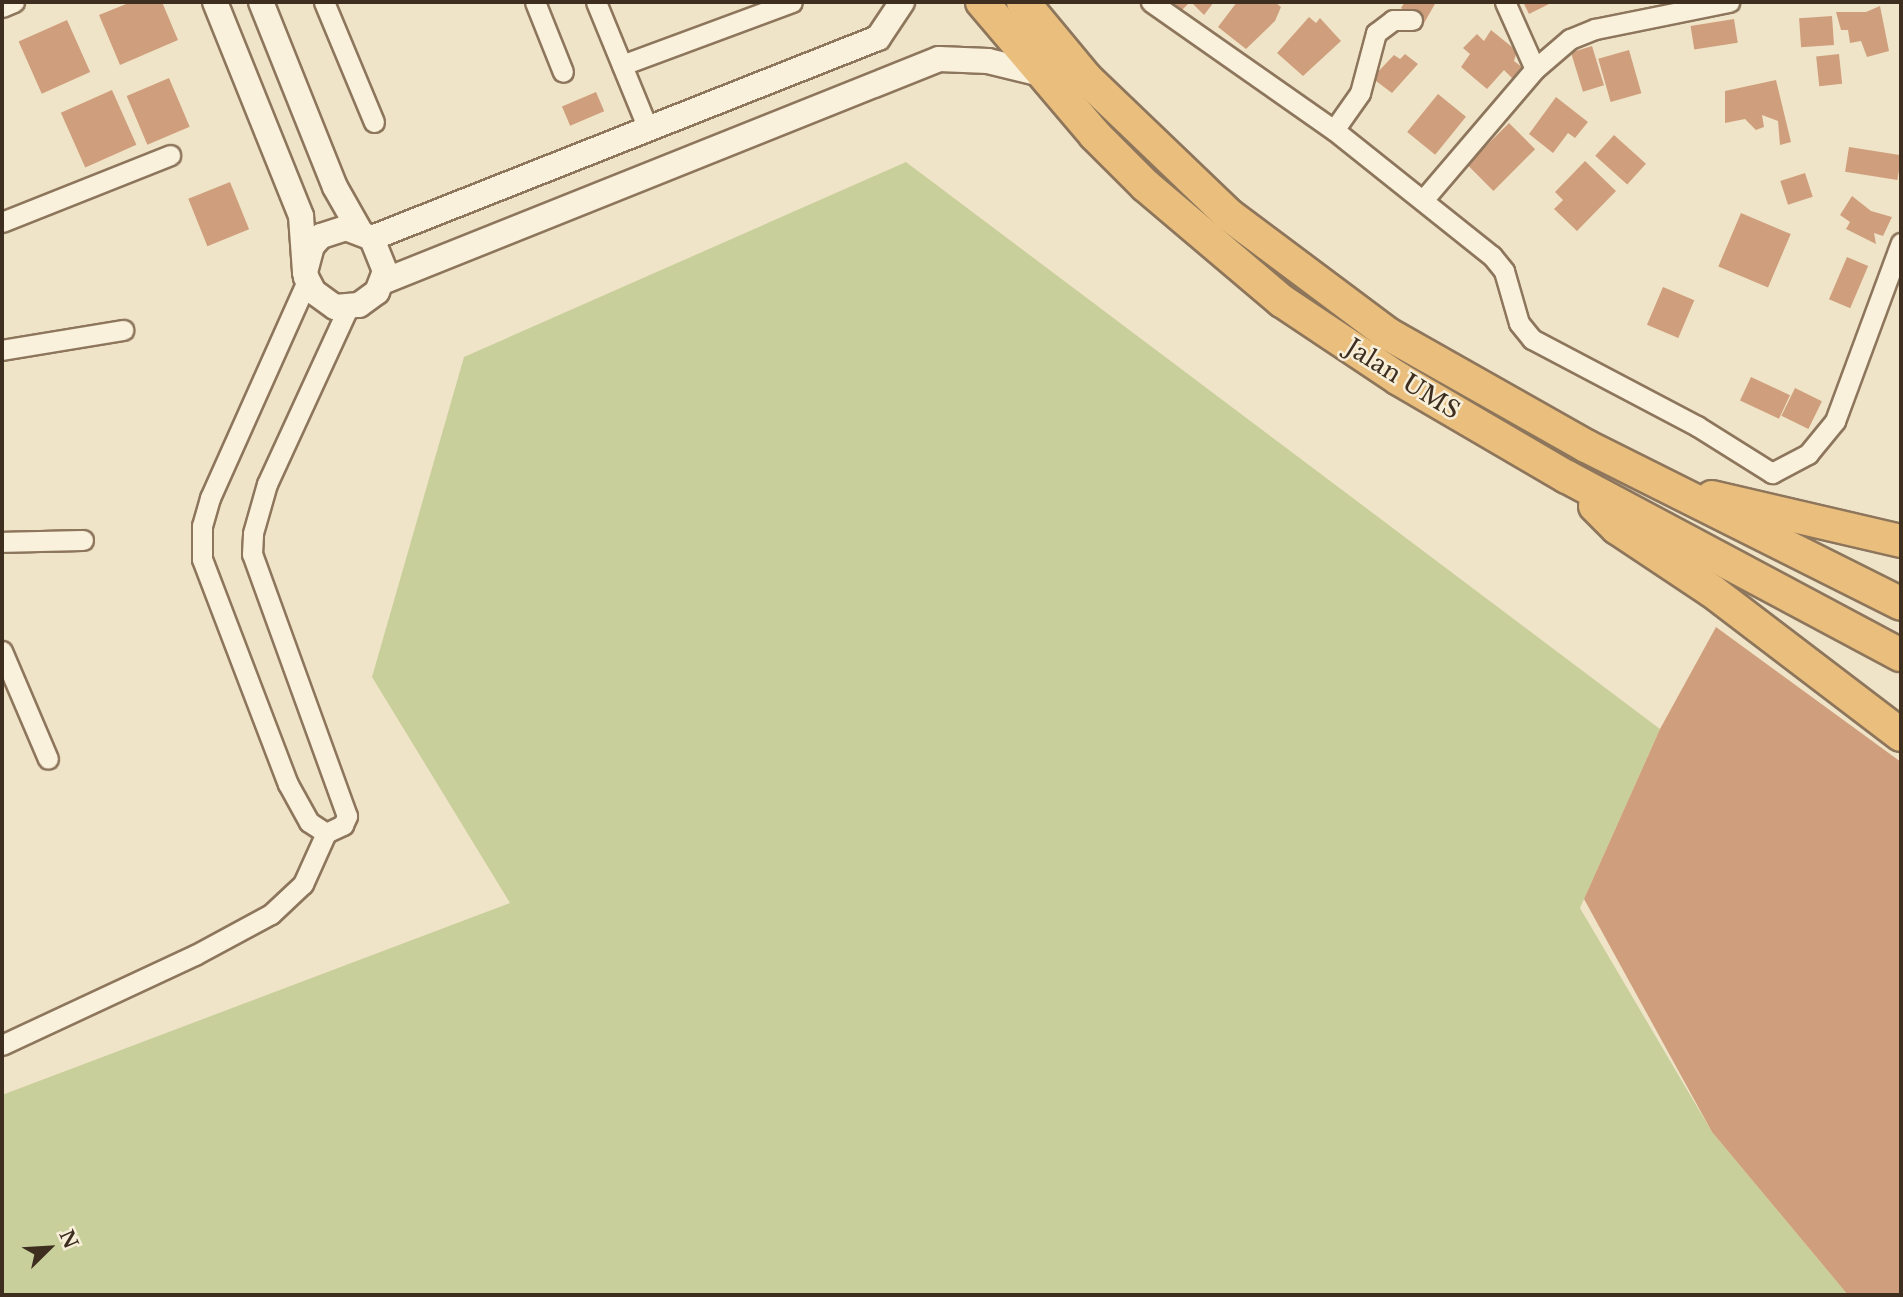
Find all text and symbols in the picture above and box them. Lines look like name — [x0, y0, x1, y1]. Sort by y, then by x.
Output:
street label: Jalan UMS — [1341, 333, 1465, 425]
north arrow — [14, 1213, 84, 1283]
text: N — [55, 1226, 83, 1252]

